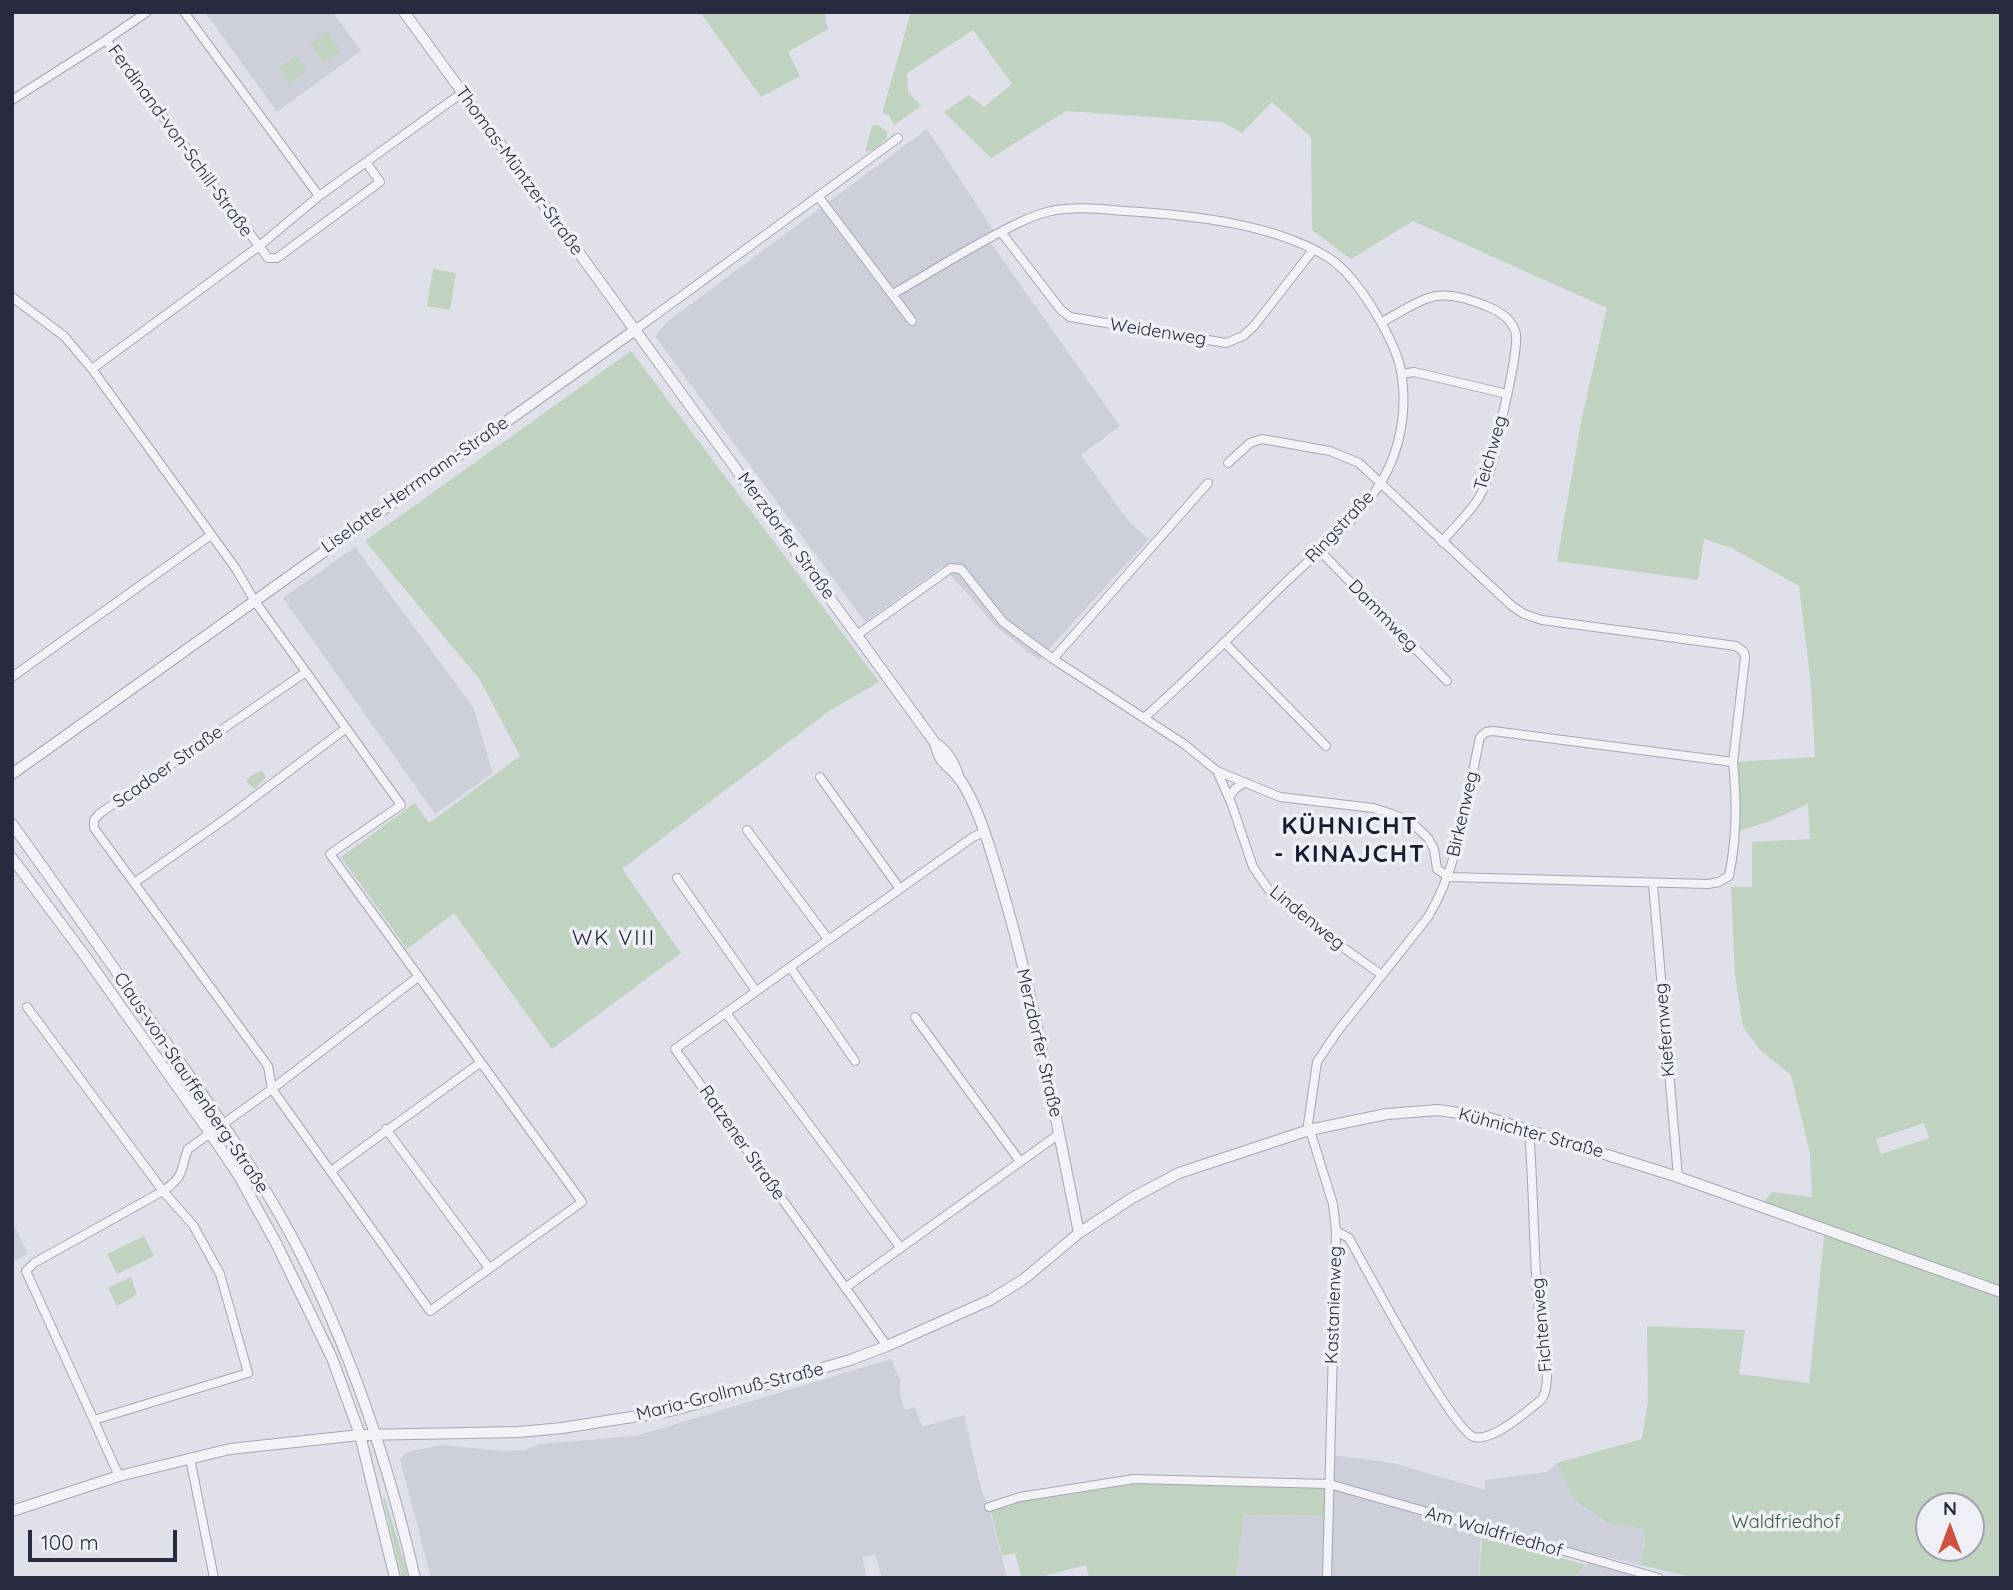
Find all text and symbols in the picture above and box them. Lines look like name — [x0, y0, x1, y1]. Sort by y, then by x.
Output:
street label: Ferdinand-von-Schill-Straße — [103, 41, 257, 241]
street label: Thomas-Müntzer-Straße — [450, 82, 588, 260]
street label: Weidenweg — [1108, 314, 1208, 350]
street label: Liselotte-Herrmann-Straße — [317, 412, 513, 558]
street label: Teichweg — [1470, 413, 1512, 493]
street label: Merzdorfer Straße — [733, 468, 839, 604]
street label: Ringstraße — [1301, 486, 1379, 568]
street label: Dammweg — [1343, 576, 1423, 656]
street label: Scadoer Straße — [109, 721, 227, 813]
street label: Birkenweg — [1443, 769, 1483, 859]
district label: KÜHNICHT - KINAJCHT — [1275, 813, 1425, 869]
street label: Lindenweg — [1265, 881, 1349, 955]
district label: WK VIII — [573, 926, 655, 952]
street label: Merzdorfer Straße — [1011, 967, 1067, 1119]
street label: Claus-von-Stauffenberg-Straße — [109, 968, 273, 1198]
street label: Kiefernweg — [1650, 982, 1680, 1078]
street label: Ratzener Straße — [694, 1081, 790, 1205]
street label: Kühnichter Straße — [1456, 1103, 1606, 1163]
street label: Kastanienweg — [1321, 1246, 1347, 1364]
street label: Fichtenweg — [1527, 1277, 1557, 1373]
street label: Maria-Grollmuß-Straße — [634, 1358, 826, 1426]
north arrow — [1915, 1492, 1985, 1562]
text: N — [1943, 1496, 1957, 1520]
street label: Am Waldfriedhof — [1423, 1502, 1565, 1562]
park label: Waldfriedhof — [1732, 1512, 1840, 1534]
scale bar — [32, 1516, 180, 1560]
text: 100 m — [41, 1529, 99, 1555]

